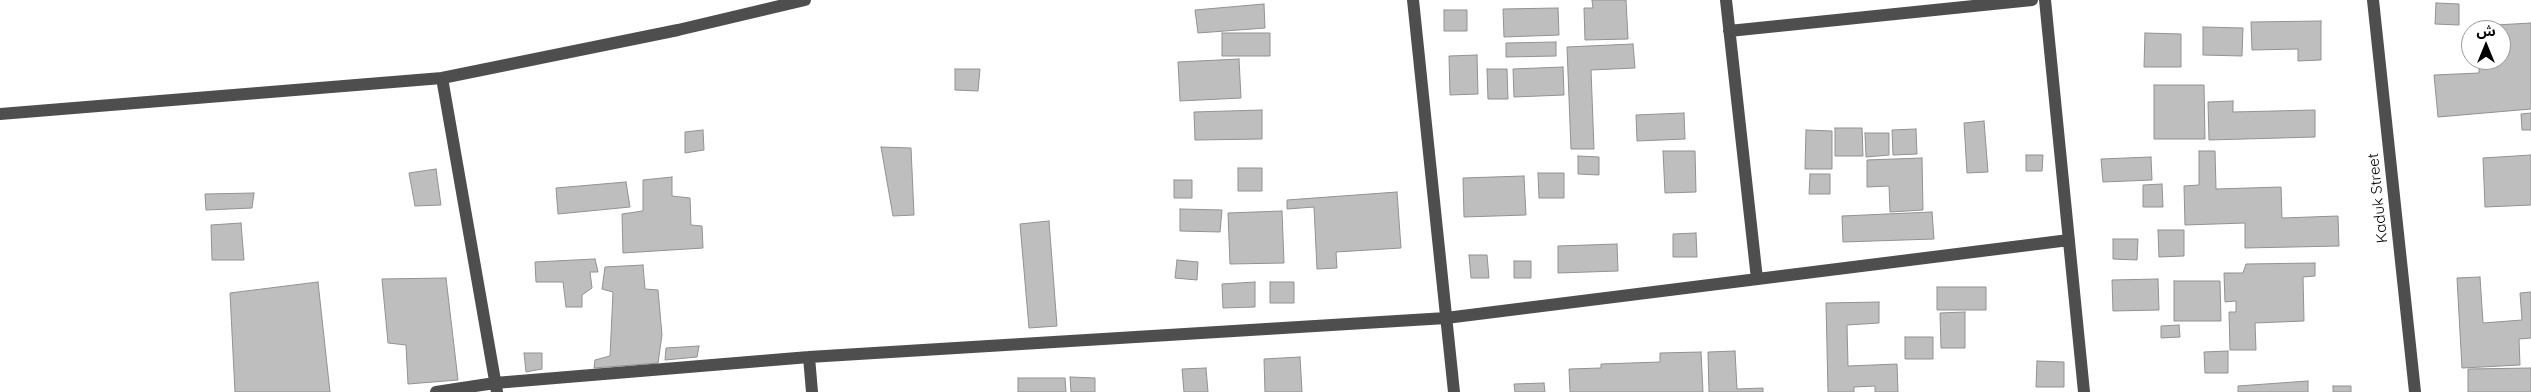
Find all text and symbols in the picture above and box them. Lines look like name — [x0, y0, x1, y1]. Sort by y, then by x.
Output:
north arrow — [2461, 20, 2511, 70]
text: ش — [2476, 22, 2496, 40]
street label: Kaduk Street — [2364, 152, 2392, 244]

